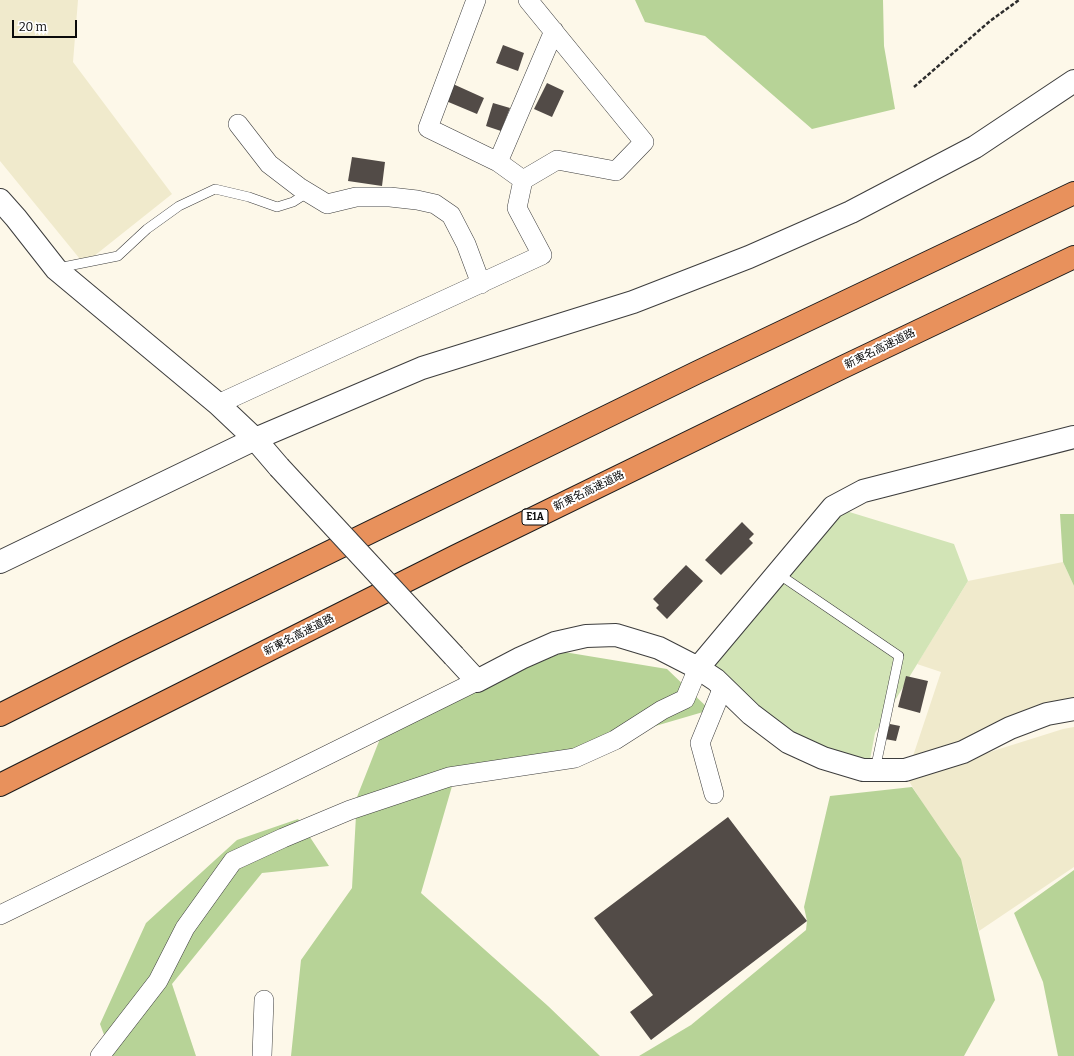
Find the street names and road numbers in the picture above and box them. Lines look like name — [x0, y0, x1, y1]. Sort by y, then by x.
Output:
street label: 新東名高速道路 — [843, 326, 917, 372]
street label: 新東名高速道路 — [552, 468, 626, 514]
road number: E1A — [522, 509, 548, 525]
street label: 新東名高速道路 — [262, 612, 336, 658]

